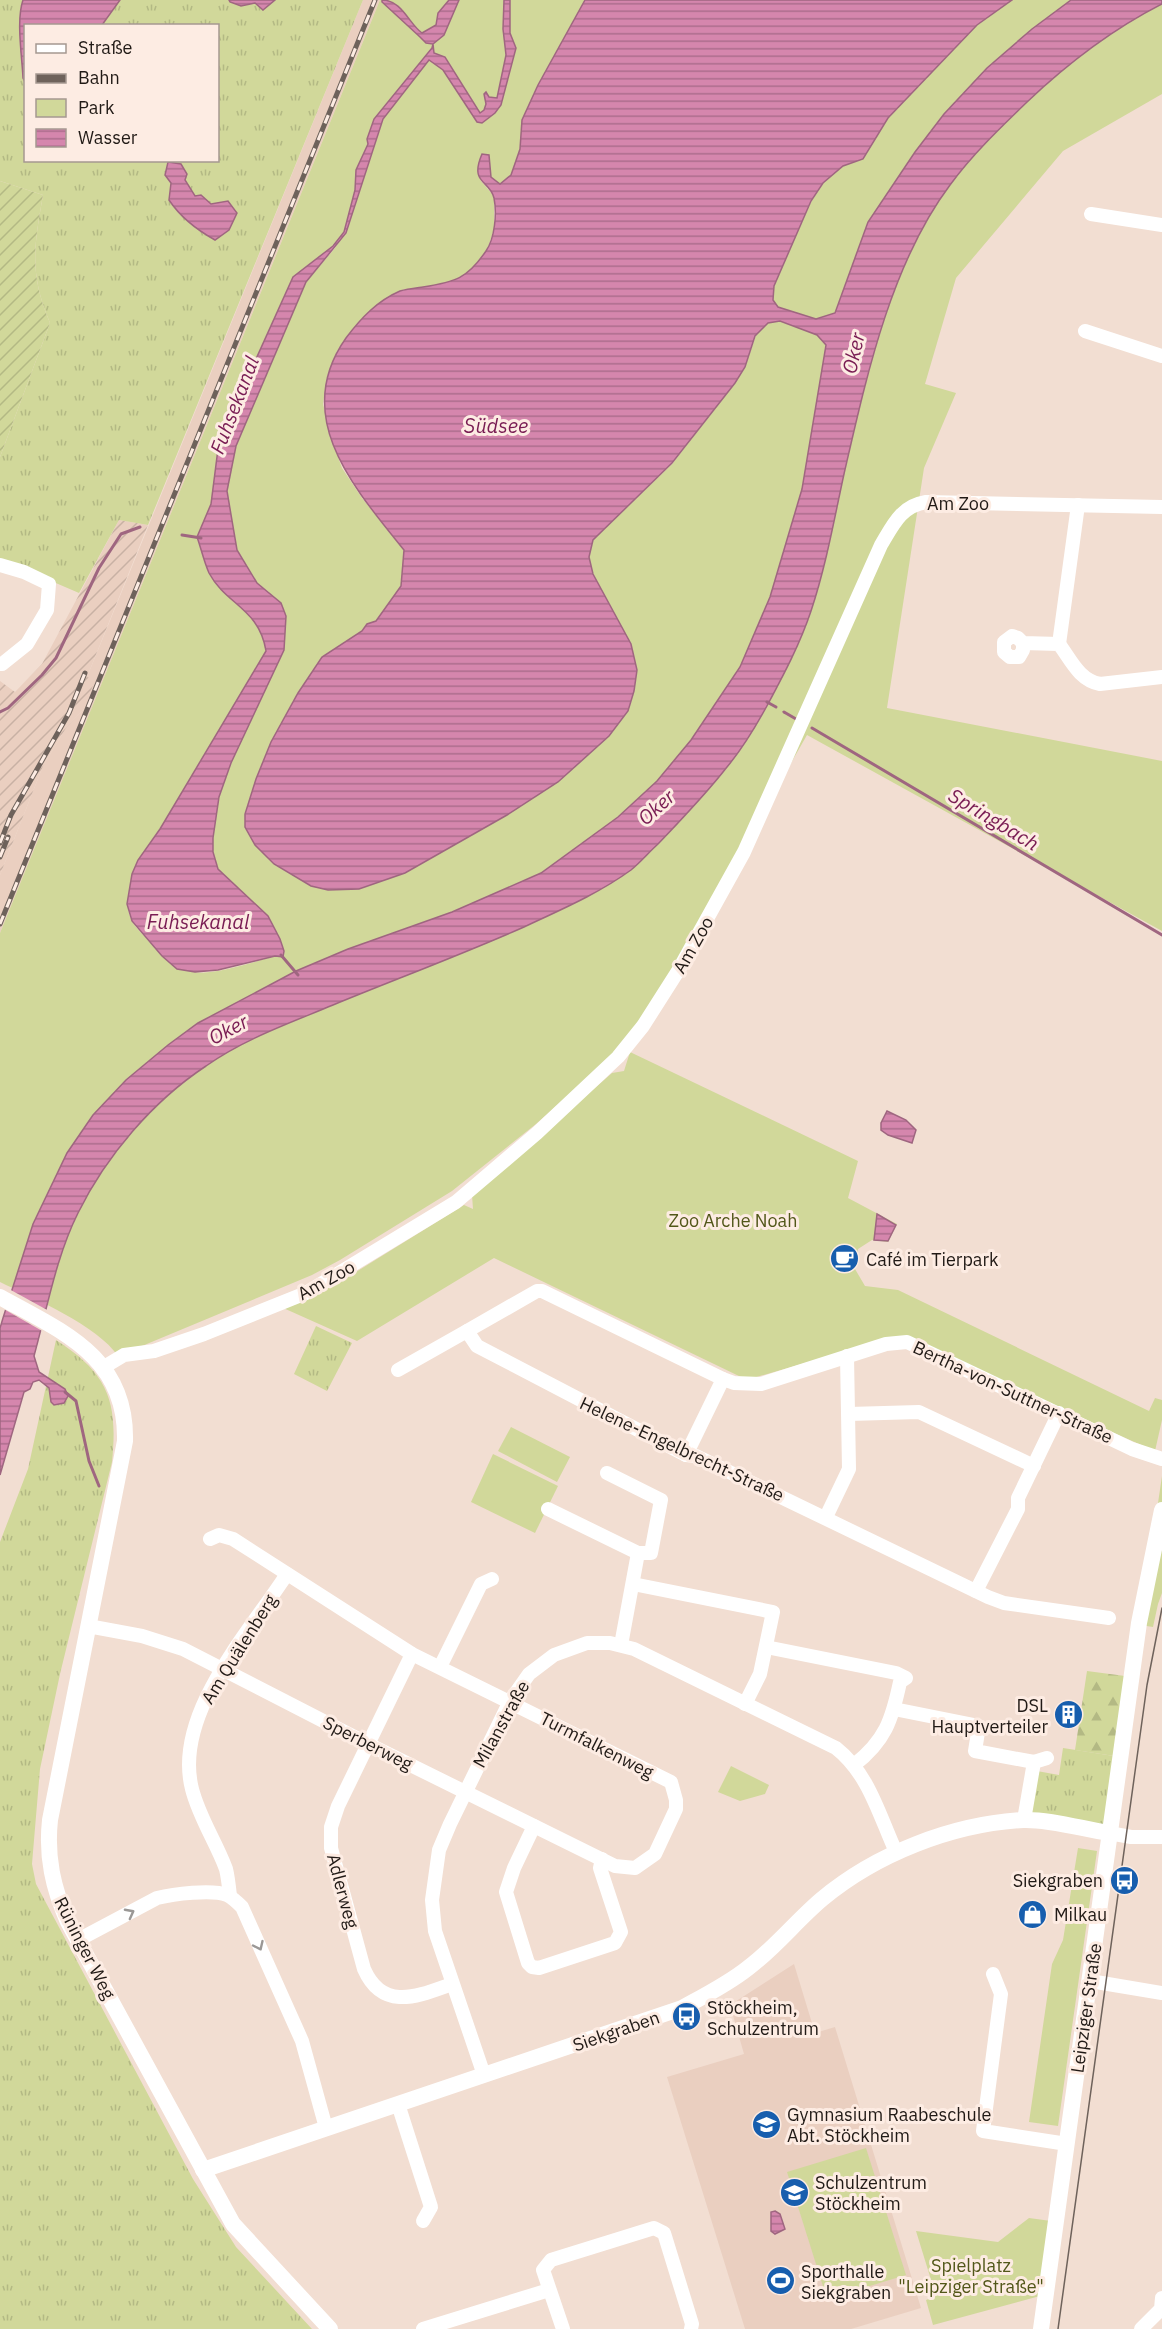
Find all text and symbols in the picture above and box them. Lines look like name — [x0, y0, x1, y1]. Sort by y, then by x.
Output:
legend — [24, 24, 219, 162]
text: Straße — [78, 36, 132, 59]
text: Bahn — [78, 66, 120, 89]
text: Park — [78, 96, 115, 119]
text: Wasser — [78, 126, 138, 149]
water label: Oker — [835, 329, 871, 376]
water label: Fuhsekanal — [203, 352, 265, 458]
water label: Südsee — [464, 412, 528, 439]
street label: Am Zoo — [927, 492, 989, 515]
water label: Springbach — [944, 781, 1044, 857]
water label: Oker — [632, 783, 681, 831]
water label: Fuhsekanal — [147, 908, 250, 935]
street label: Am Zoo — [668, 912, 718, 978]
water label: Oker — [204, 1007, 253, 1051]
park label: Zoo Arche Noah — [669, 1209, 797, 1232]
cafe icon: Café im Tierpark — [829, 1243, 861, 1275]
place label: Café im Tierpark — [866, 1248, 999, 1271]
street label: Am Zoo — [293, 1255, 359, 1305]
street label: Bertha-von-Suttner-Straße — [909, 1336, 1117, 1449]
street label: Helene-Engelbrecht-Straße — [576, 1391, 788, 1507]
street label: Am Quälenberg — [196, 1589, 282, 1708]
street label: Milanstraße — [468, 1676, 534, 1772]
place label: DSL Hauptverteiler — [932, 1694, 1048, 1738]
building icon: DSL Hauptverteiler — [1053, 1699, 1085, 1731]
street label: Turmfalkenweg — [536, 1706, 658, 1784]
street label: Sperberweg — [319, 1711, 417, 1776]
street label: Adlerweg — [322, 1851, 364, 1931]
bus stop icon: Siekgraben — [1108, 1864, 1140, 1896]
place label: Siekgraben — [1013, 1869, 1103, 1892]
street label: Rüninger Weg — [49, 1893, 121, 2004]
shop icon: Milkau — [1017, 1898, 1049, 1930]
place label: Milkau — [1054, 1903, 1107, 1926]
one-way arrow — [124, 1909, 134, 1920]
one-way arrow — [252, 1939, 264, 1950]
street label: Leipziger Straße — [1066, 1941, 1107, 2074]
place label: Stöckheim, Schulzentrum — [707, 1996, 819, 2040]
bus stop icon: Stöckheim, Schulzentrum — [670, 2001, 702, 2033]
street label: Siekgraben — [570, 2005, 662, 2057]
place label: Gymnasium Raabeschule Abt. Stöckheim — [787, 2103, 992, 2147]
school or university icon: Gymnasium Raabeschule Abt. Stöckheim — [750, 2108, 782, 2140]
place label: Schulzentrum Stöckheim — [815, 2171, 927, 2215]
school or university icon: Schulzentrum Stöckheim — [778, 2176, 810, 2208]
park label: Spielplatz "Leipziger Straße" — [898, 2254, 1044, 2298]
place label: Sporthalle Siekgraben — [801, 2260, 891, 2304]
sports icon: Sporthalle Siekgraben — [764, 2265, 796, 2297]

